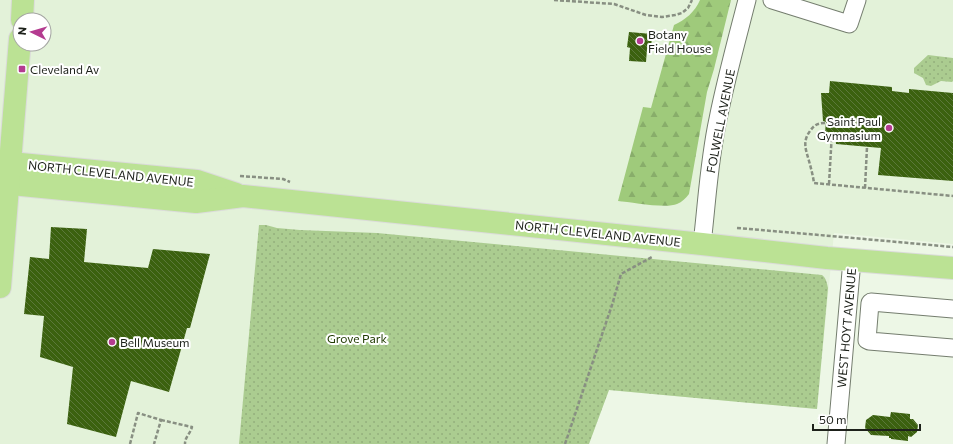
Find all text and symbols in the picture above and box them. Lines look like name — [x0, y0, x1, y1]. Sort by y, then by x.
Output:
north arrow — [12, 12, 52, 52]
text: N — [15, 26, 28, 36]
place label: Botany Field House — [648, 27, 711, 55]
marker: Botany Field House — [635, 36, 645, 46]
place label: Cleveland Av — [30, 62, 99, 76]
marker: Cleveland Av — [17, 64, 27, 74]
street label: FOLWELL AVENUE — [703, 68, 737, 174]
place label: Saint Paul Gymnasium — [817, 114, 881, 142]
marker: Saint Paul Gymnasium — [884, 123, 894, 133]
street label: NORTH CLEVELAND AVENUE — [28, 157, 194, 189]
street label: NORTH CLEVELAND AVENUE — [515, 217, 681, 249]
street label: WEST HOYT AVENUE — [834, 268, 858, 388]
park label: Grove Park — [327, 331, 388, 345]
place label: Bell Museum — [120, 335, 190, 349]
marker: Bell Museum — [107, 337, 117, 347]
scale bar — [813, 406, 920, 432]
text: 50 m — [819, 412, 847, 426]

